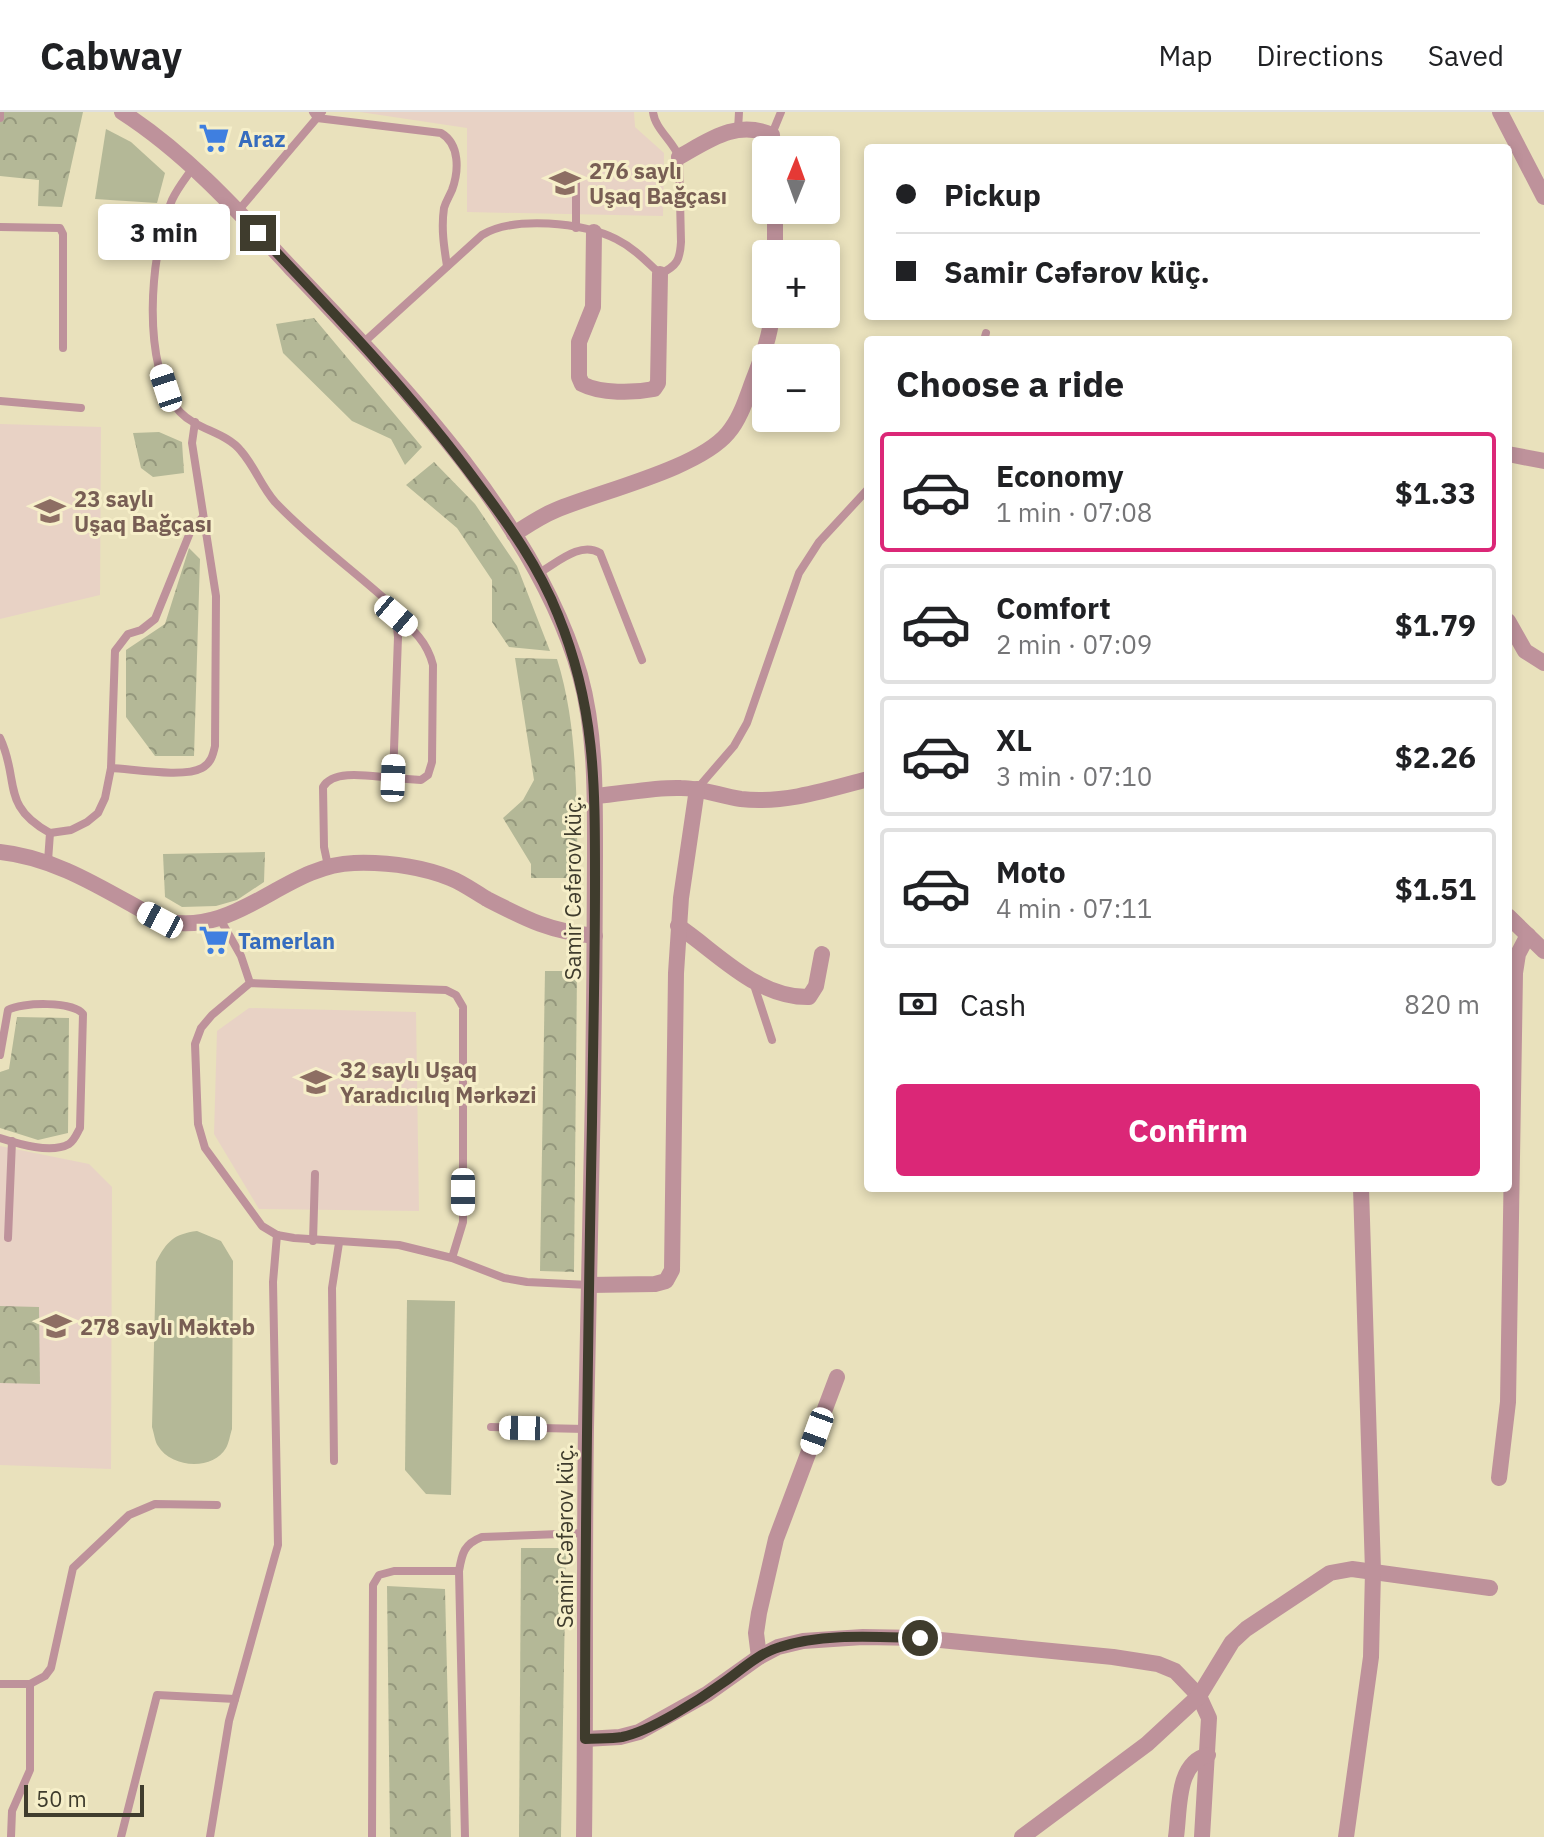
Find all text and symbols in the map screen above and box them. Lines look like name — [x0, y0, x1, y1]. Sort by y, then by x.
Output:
text: Cabway — [40, 31, 182, 80]
text: Map — [1158, 37, 1212, 74]
text: Directions — [1256, 37, 1384, 74]
text: Saved — [1428, 37, 1504, 74]
supermarket icon: Araz — [197, 121, 231, 155]
place label: Araz — [238, 124, 286, 153]
north arrow — [752, 136, 840, 224]
map controls — [752, 136, 840, 432]
place label: 276 saylı Uşaq Bağçası — [589, 156, 727, 210]
school or university icon: 276 saylı Uşaq Bağçası — [548, 166, 582, 200]
text: Pickup — [944, 175, 1041, 214]
callout: 3 min — [98, 205, 230, 261]
text: 3 min — [130, 215, 198, 249]
route end — [240, 215, 276, 251]
button: + — [752, 240, 840, 328]
text: Samir Cəfərov küç. — [944, 252, 1210, 291]
button: − — [752, 344, 840, 432]
text: Choose a ride — [896, 360, 1124, 407]
car — [147, 361, 185, 415]
icon: car — [900, 456, 972, 528]
text: Economy — [996, 456, 1124, 495]
text: $1.33 — [1395, 473, 1476, 512]
place label: 23 saylı Uşaq Bağçası — [74, 484, 212, 538]
school or university icon: 23 saylı Uşaq Bağçası — [33, 494, 67, 528]
text: 1 min · 07:08 — [996, 495, 1152, 529]
icon: car — [900, 588, 972, 660]
text: Comfort — [996, 588, 1111, 627]
car — [370, 591, 422, 641]
text: $1.79 — [1395, 605, 1476, 644]
text: 2 min · 07:09 — [996, 627, 1152, 661]
icon: car — [900, 720, 972, 792]
text: XL — [996, 720, 1032, 759]
text: $2.26 — [1395, 737, 1476, 776]
car — [380, 754, 406, 802]
text: 3 min · 07:10 — [996, 759, 1152, 793]
street label: Samir Cəfərov küç. — [558, 796, 587, 980]
icon: car — [900, 852, 972, 924]
text: Moto — [996, 852, 1066, 891]
text: $1.51 — [1395, 869, 1476, 908]
text: 4 min · 07:11 — [996, 891, 1152, 925]
car — [133, 898, 187, 942]
supermarket icon: Tamerlan — [197, 923, 231, 957]
place label: Tamerlan — [238, 926, 335, 955]
icon: cash — [896, 982, 940, 1026]
text: Cash — [960, 985, 1026, 1024]
text: 820 m — [1404, 987, 1480, 1021]
place label: 32 saylı Uşaq Yaradıcılıq Mərkəzi — [340, 1055, 537, 1109]
school or university icon: 32 saylı Uşaq Yaradıcılıq Mərkəzi — [299, 1065, 333, 1099]
button: Confirm — [896, 1084, 1480, 1176]
car — [451, 1168, 475, 1216]
school or university icon: 278 saylı Məktəb — [39, 1309, 73, 1343]
place label: 278 saylı Məktəb — [80, 1312, 255, 1341]
car — [798, 1404, 836, 1458]
car — [499, 1416, 547, 1440]
street label: Samir Cəfərov küç. — [550, 1444, 579, 1628]
route start — [902, 1620, 938, 1656]
scale bar — [24, 1781, 144, 1817]
text: 50 m — [36, 1784, 87, 1813]

